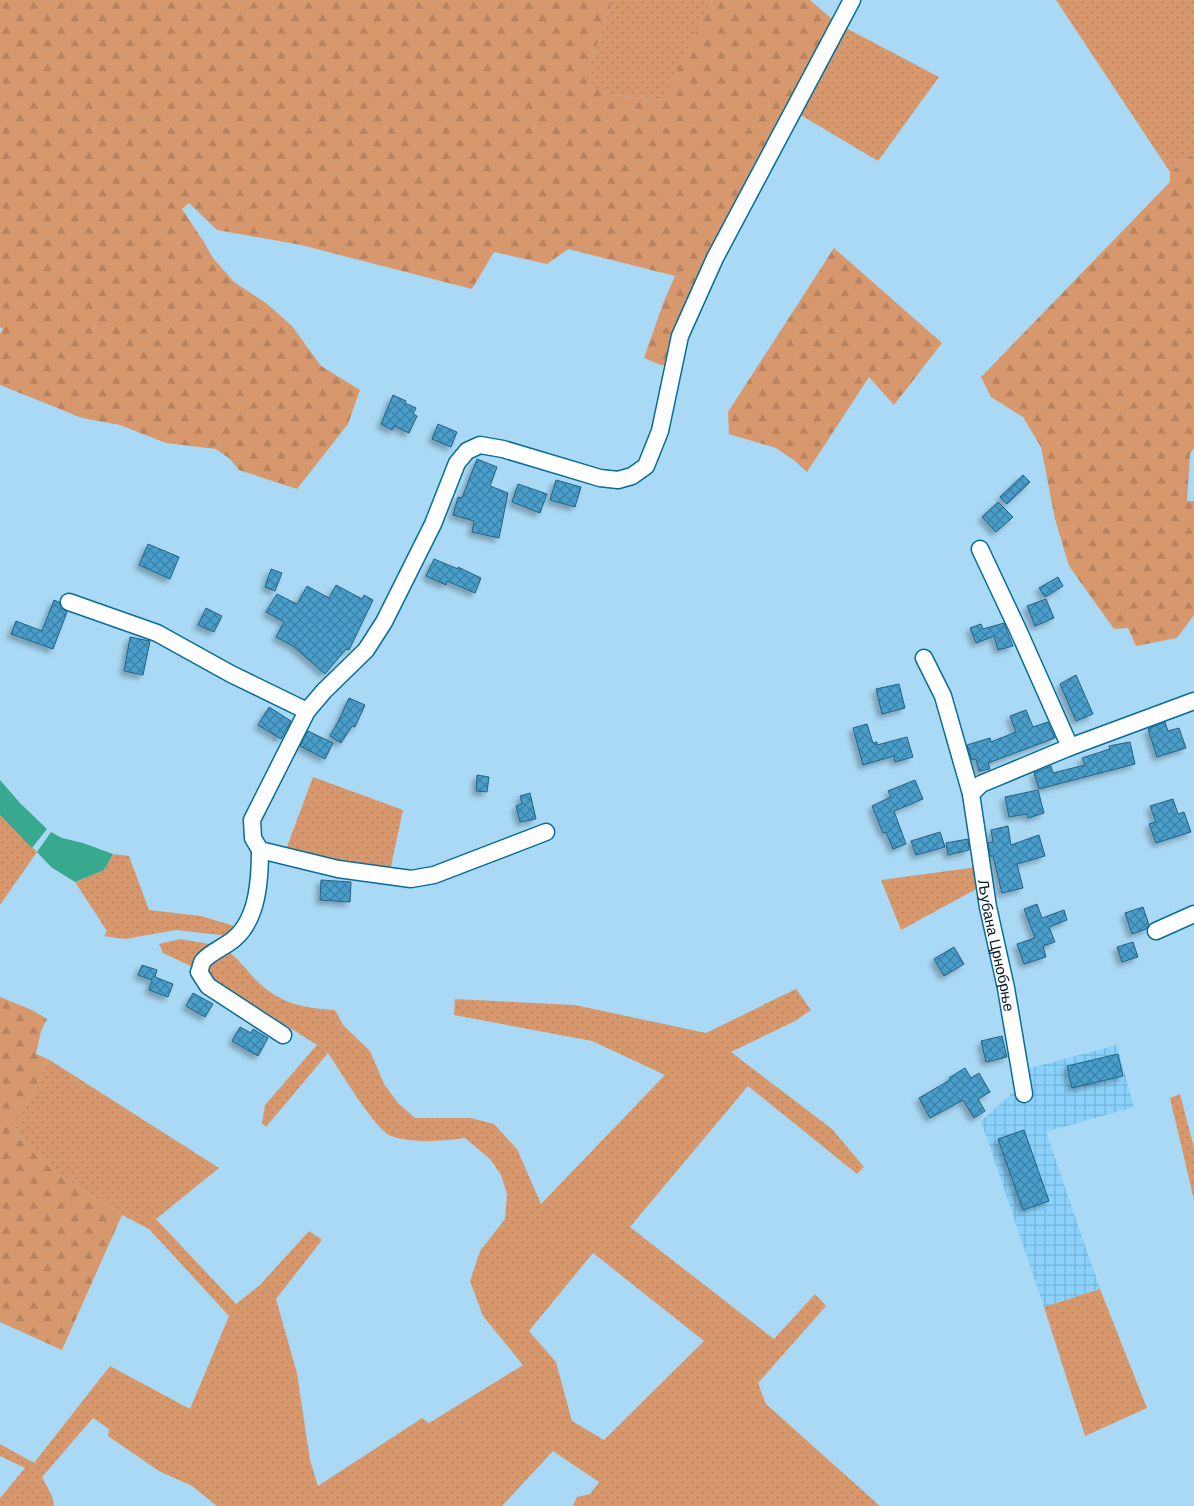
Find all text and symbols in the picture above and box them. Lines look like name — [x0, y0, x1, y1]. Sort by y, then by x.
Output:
street label: Љубана Црнобрње — [975, 878, 1018, 1013]

